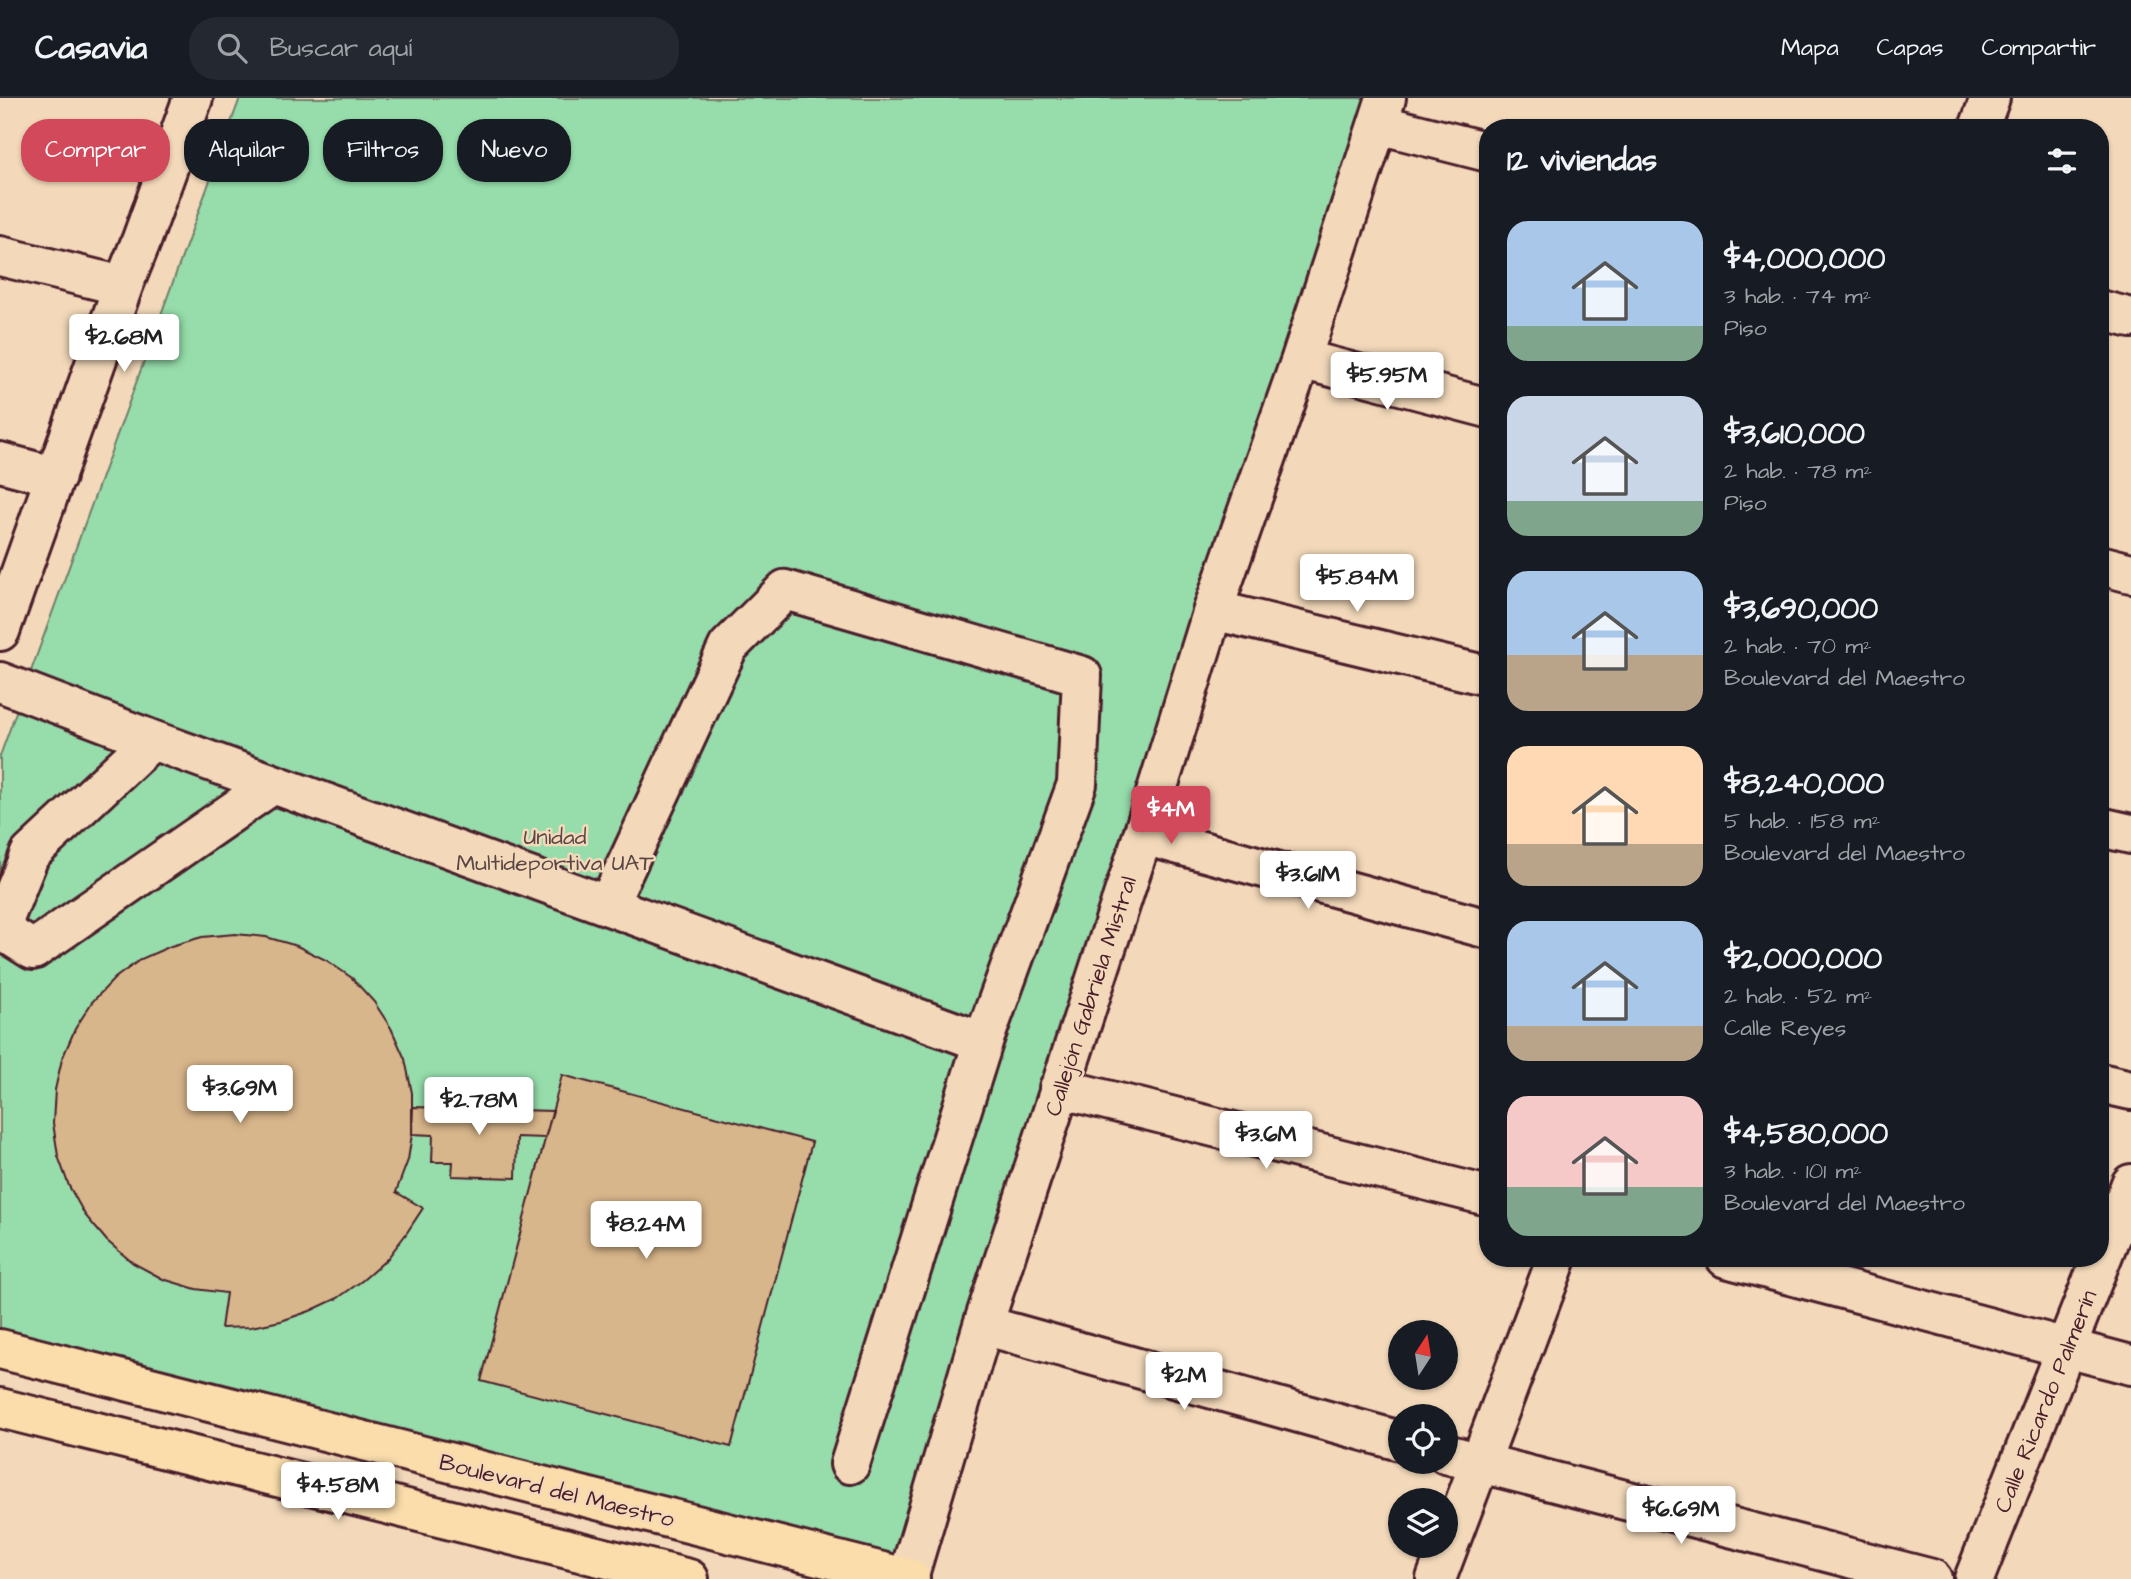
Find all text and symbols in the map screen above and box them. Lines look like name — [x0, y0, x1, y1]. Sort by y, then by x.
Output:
search box — [189, 17, 679, 80]
text: Casavia — [35, 25, 147, 71]
icon: search — [213, 29, 251, 67]
text: Buscar aquí — [269, 30, 412, 66]
text: Mapa — [1781, 31, 1839, 65]
text: Capas — [1877, 31, 1943, 65]
text: Compartir — [1981, 31, 2096, 65]
chip: Comprar — [21, 119, 170, 182]
chip: Alquilar — [184, 119, 309, 182]
chip: Filtros — [323, 119, 443, 182]
chip: Nuevo — [457, 119, 571, 182]
text: 12 viviendas — [1507, 140, 1657, 182]
icon: filters — [2043, 142, 2081, 180]
text: $4,000,000 — [1724, 238, 1885, 280]
icon: home — [1563, 249, 1647, 333]
text: 3 hab. · 74 m² — [1724, 280, 1871, 312]
text: Piso — [1724, 312, 1767, 344]
pin: $2.68M — [67, 314, 181, 374]
text: $2.68M — [85, 321, 163, 353]
pin: $5.95M — [1330, 352, 1444, 412]
text: $5.95M — [1347, 359, 1427, 391]
text: $3,610,000 — [1724, 413, 1865, 455]
icon: home — [1563, 424, 1647, 508]
text: 2 hab. · 78 m² — [1724, 455, 1872, 487]
text: Piso — [1724, 487, 1767, 519]
pin: $5.84M — [1300, 554, 1414, 614]
text: $5.84M — [1316, 561, 1398, 593]
text: $3,690,000 — [1724, 588, 1878, 630]
icon: home — [1563, 599, 1647, 683]
text: 2 hab. · 70 m² — [1724, 630, 1872, 662]
text: Boulevard del Maestro — [1724, 662, 1965, 694]
text: $8,240,000 — [1724, 763, 1884, 805]
icon: home — [1563, 774, 1647, 858]
pin: $4M — [1137, 786, 1205, 846]
text: $4M — [1147, 793, 1195, 825]
text: 5 hab. · 158 m² — [1724, 805, 1880, 837]
park label: Unidad Multideportiva UAT — [456, 821, 654, 879]
text: Boulevard del Maestro — [1724, 837, 1965, 869]
pin: $3.61M — [1251, 852, 1365, 911]
text: $3.61M — [1276, 858, 1340, 890]
street label: Callejón Gabriela Mistral — [1037, 872, 1145, 1120]
text: $2,000,000 — [1724, 938, 1882, 980]
icon: home — [1563, 949, 1647, 1033]
text: 2 hab. · 52 m² — [1724, 980, 1872, 1012]
text: Calle Reyes — [1724, 1012, 1846, 1044]
pin: $3.69M — [183, 1066, 297, 1125]
text: $3.69M — [203, 1072, 277, 1104]
pin: $2.78M — [422, 1077, 536, 1137]
text: $2.78M — [440, 1084, 518, 1116]
pin: $3.6M — [1217, 1112, 1315, 1171]
text: $4,580,000 — [1724, 1113, 1888, 1155]
text: $3.6M — [1235, 1118, 1297, 1150]
icon: home — [1563, 1124, 1647, 1208]
text: 3 hab. · 101 m² — [1724, 1155, 1862, 1187]
text: Boulevard del Maestro — [1724, 1187, 1965, 1219]
pin: $8.24M — [589, 1202, 703, 1261]
text: $8.24M — [607, 1208, 685, 1240]
street label: Calle Ricardo Palmerín — [1987, 1285, 2105, 1518]
north arrow — [1388, 1320, 1458, 1390]
map controls — [1388, 1320, 1458, 1558]
pin: $2M — [1150, 1352, 1218, 1412]
text: $2M — [1162, 1359, 1207, 1391]
button: locate — [1388, 1404, 1458, 1474]
street label: Boulevard del Maestro — [436, 1446, 678, 1536]
pin: $4.58M — [281, 1462, 395, 1522]
text: $4.58M — [297, 1469, 379, 1501]
pin: $6.69M — [1624, 1486, 1738, 1546]
button: layers — [1388, 1488, 1458, 1558]
text: $6.69M — [1643, 1493, 1720, 1525]

